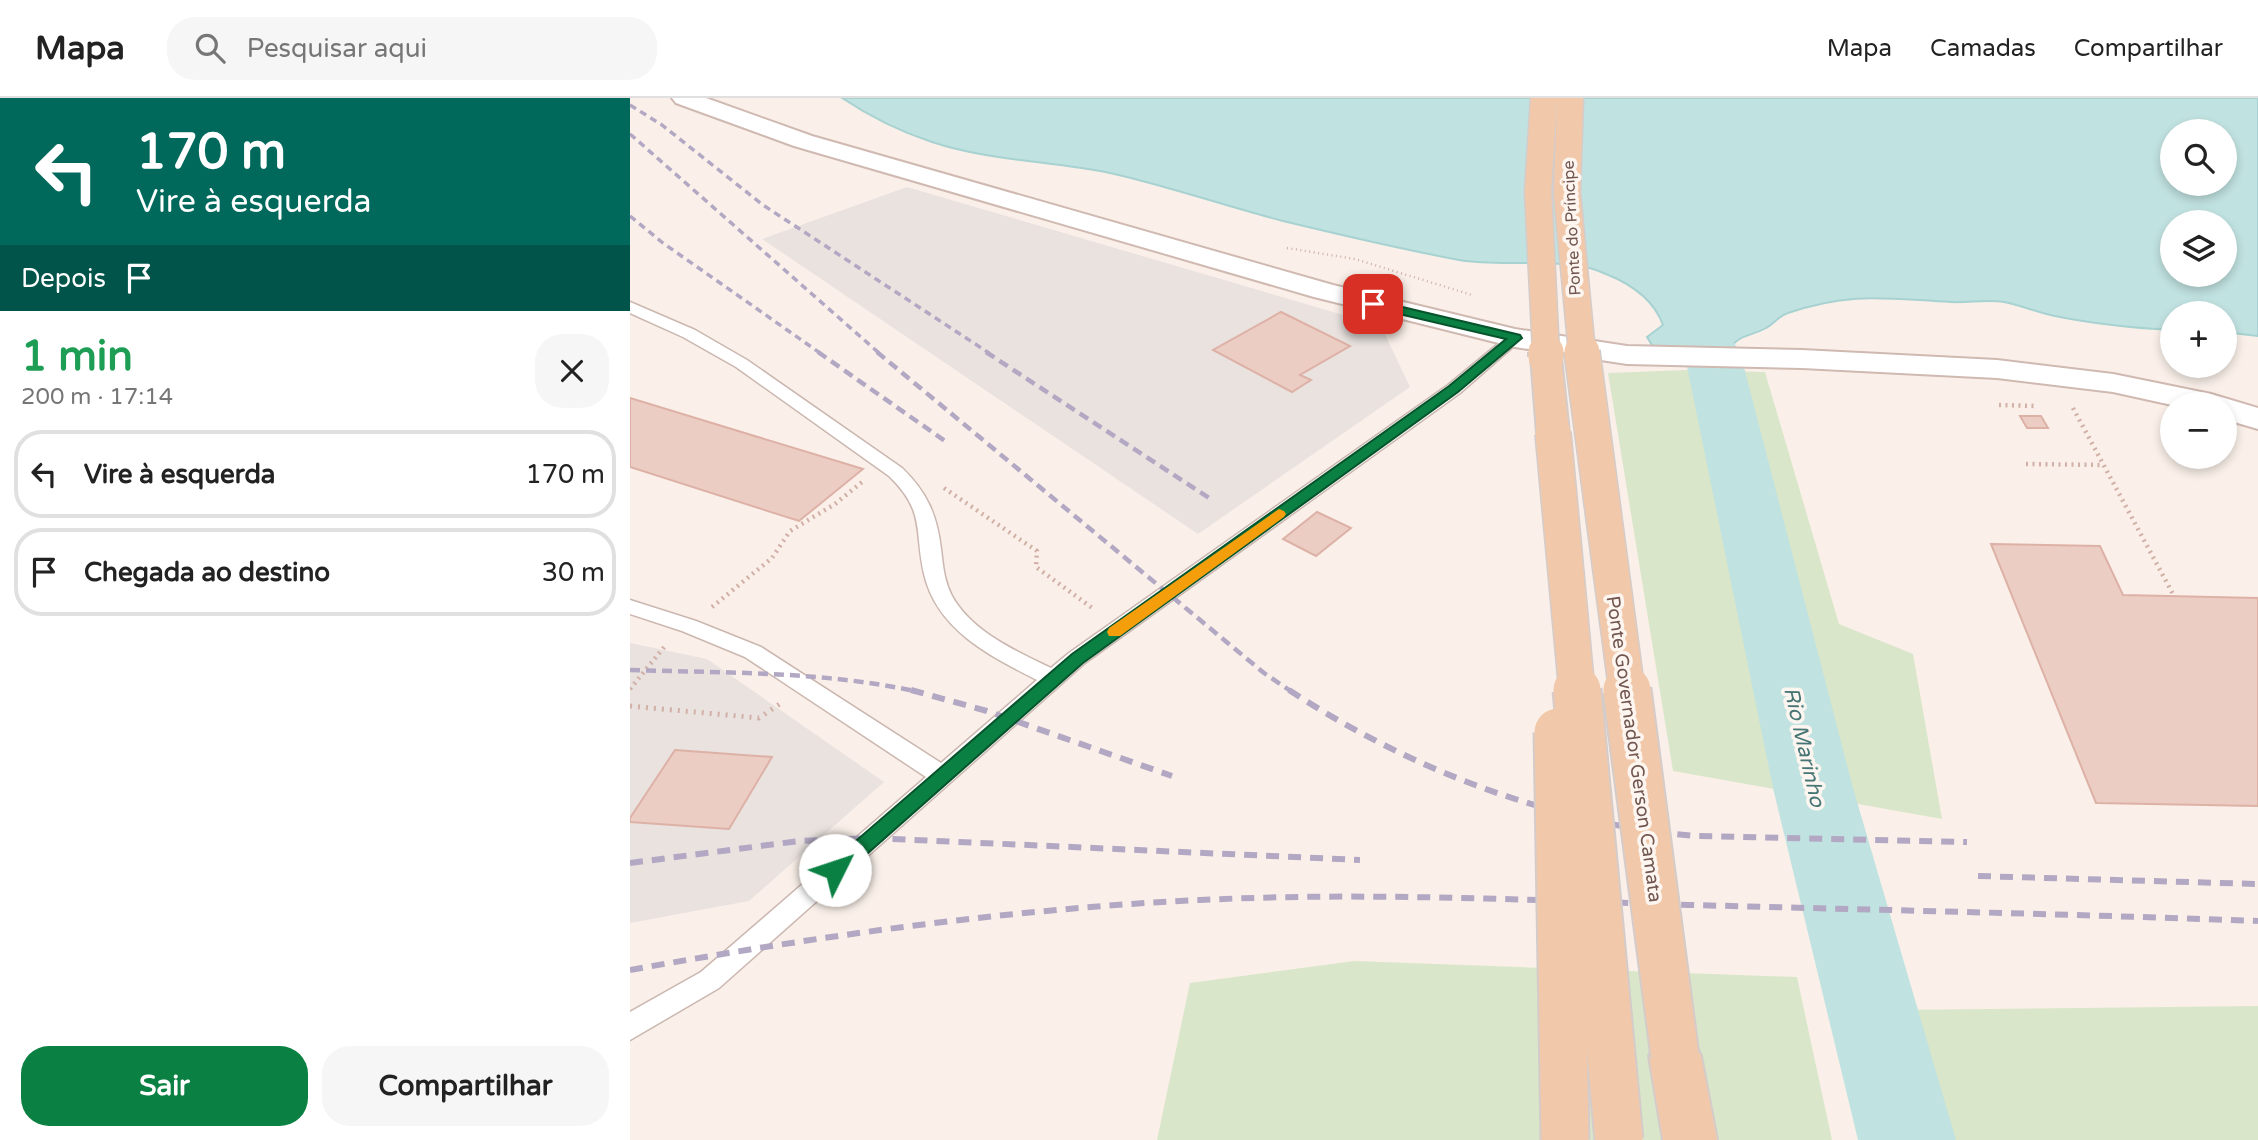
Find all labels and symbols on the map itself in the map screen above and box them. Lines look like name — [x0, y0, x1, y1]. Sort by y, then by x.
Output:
street label: Ponte do Príncipe — [1558, 160, 1586, 296]
pin — [1343, 274, 1403, 334]
street label: Ponte Governador Gerson Camata — [1602, 594, 1666, 904]
water label: Rio Marinho — [1778, 685, 1830, 810]
position arrow — [798, 833, 872, 907]

